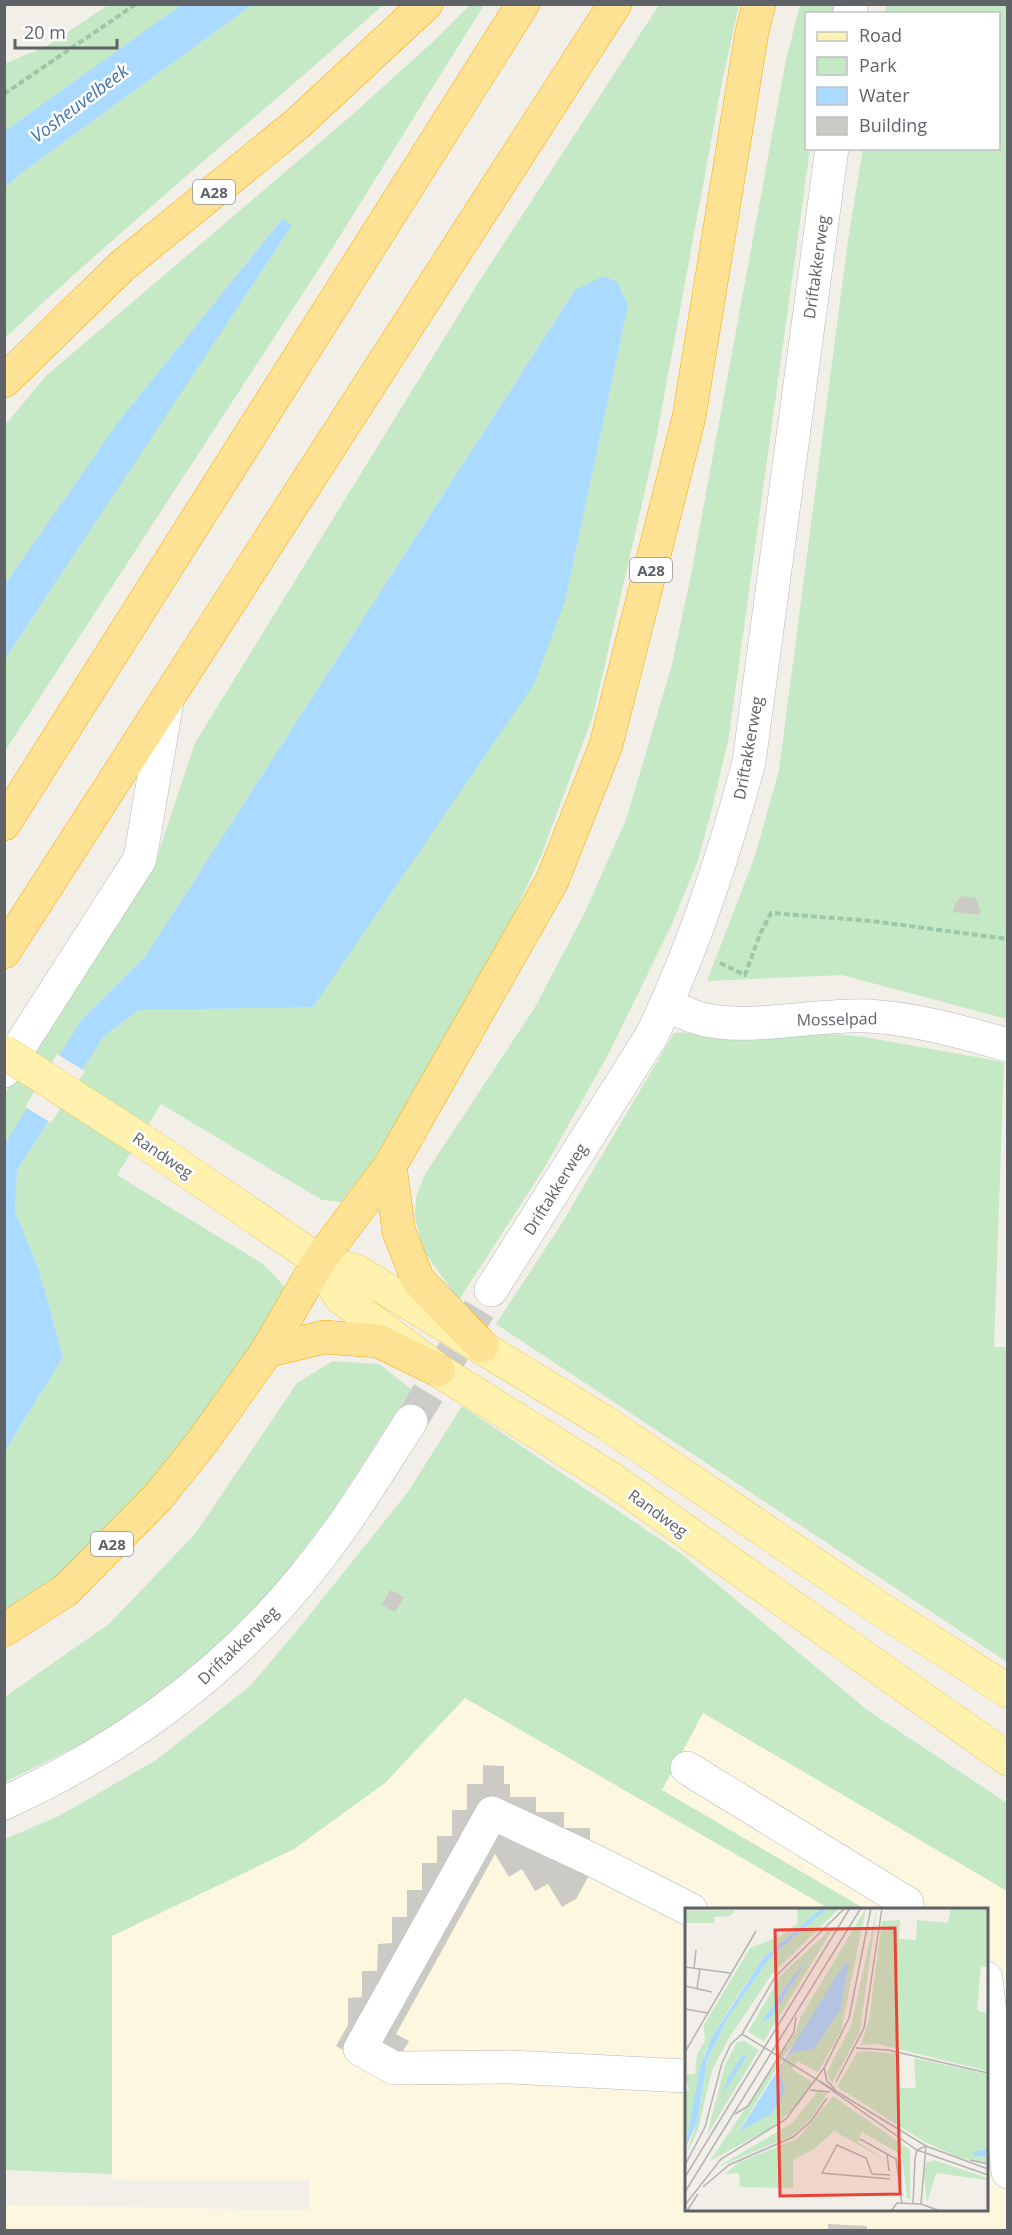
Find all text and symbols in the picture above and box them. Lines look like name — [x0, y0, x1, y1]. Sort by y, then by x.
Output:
scale bar — [15, 12, 117, 50]
legend — [805, 12, 1000, 150]
text: 20 m — [24, 20, 66, 44]
text: Road — [859, 23, 902, 47]
text: Park — [859, 53, 897, 77]
water label: Vosheuvelbeek — [25, 58, 134, 148]
text: Water — [859, 83, 910, 107]
text: Building — [859, 113, 927, 137]
road number: A28 — [193, 180, 235, 204]
street label: Driftakkerweg — [798, 213, 834, 320]
road number: A28 — [630, 558, 672, 582]
street label: Driftakkerweg — [728, 694, 768, 801]
street label: Mosselpad — [796, 1007, 878, 1031]
street label: Randweg — [128, 1127, 198, 1183]
street label: Driftakkerweg — [518, 1139, 592, 1239]
street label: Randweg — [624, 1484, 692, 1542]
road number: A28 — [91, 1532, 133, 1556]
street label: Driftakkerweg — [193, 1601, 283, 1689]
inset map — [685, 1908, 988, 2211]

